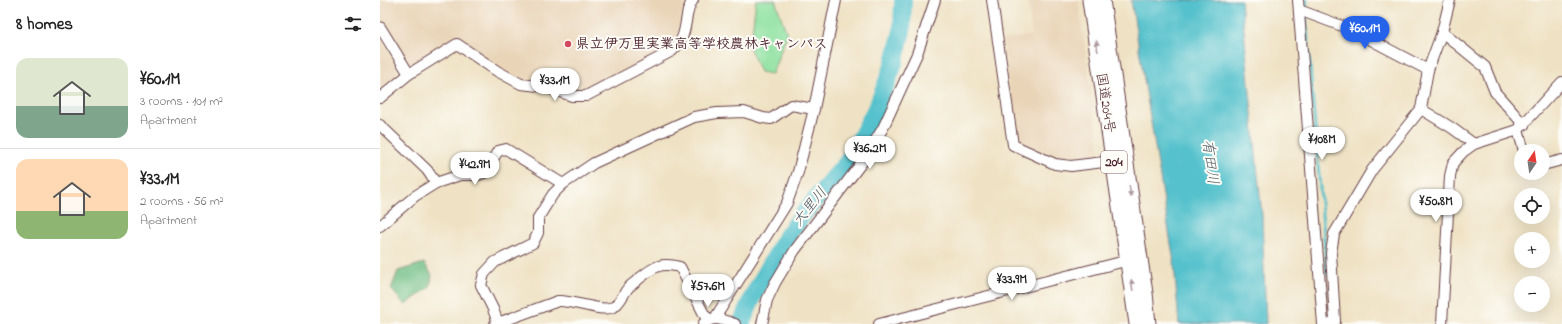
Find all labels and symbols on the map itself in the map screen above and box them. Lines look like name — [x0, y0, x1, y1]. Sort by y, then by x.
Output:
pin: ¥60.1M — [1332, 16, 1398, 50]
place label: 県立伊万里実業高等学校農林キャンパス — [576, 34, 827, 55]
marker: 県立伊万里実業高等学校農林キャンパス — [563, 39, 573, 49]
one-way arrow — [1094, 40, 1100, 52]
pin: ¥33.1M — [522, 68, 588, 102]
street label: 国道204号 — [1090, 71, 1120, 135]
pin: ¥108M — [1294, 127, 1350, 161]
pin: ¥36.2M — [837, 136, 903, 170]
water label: 有田川 — [1196, 138, 1224, 186]
north arrow — [1514, 144, 1550, 180]
road number: 204 — [1101, 151, 1127, 173]
pin: ¥42.9M — [442, 152, 508, 186]
water label: 大里川 — [787, 183, 833, 231]
one-way arrow — [1127, 185, 1133, 197]
pin: ¥50.8M — [1403, 189, 1469, 223]
pin: ¥33.9M — [979, 267, 1045, 301]
pin: ¥57.6M — [675, 274, 741, 308]
one-way arrow — [1129, 279, 1135, 291]

